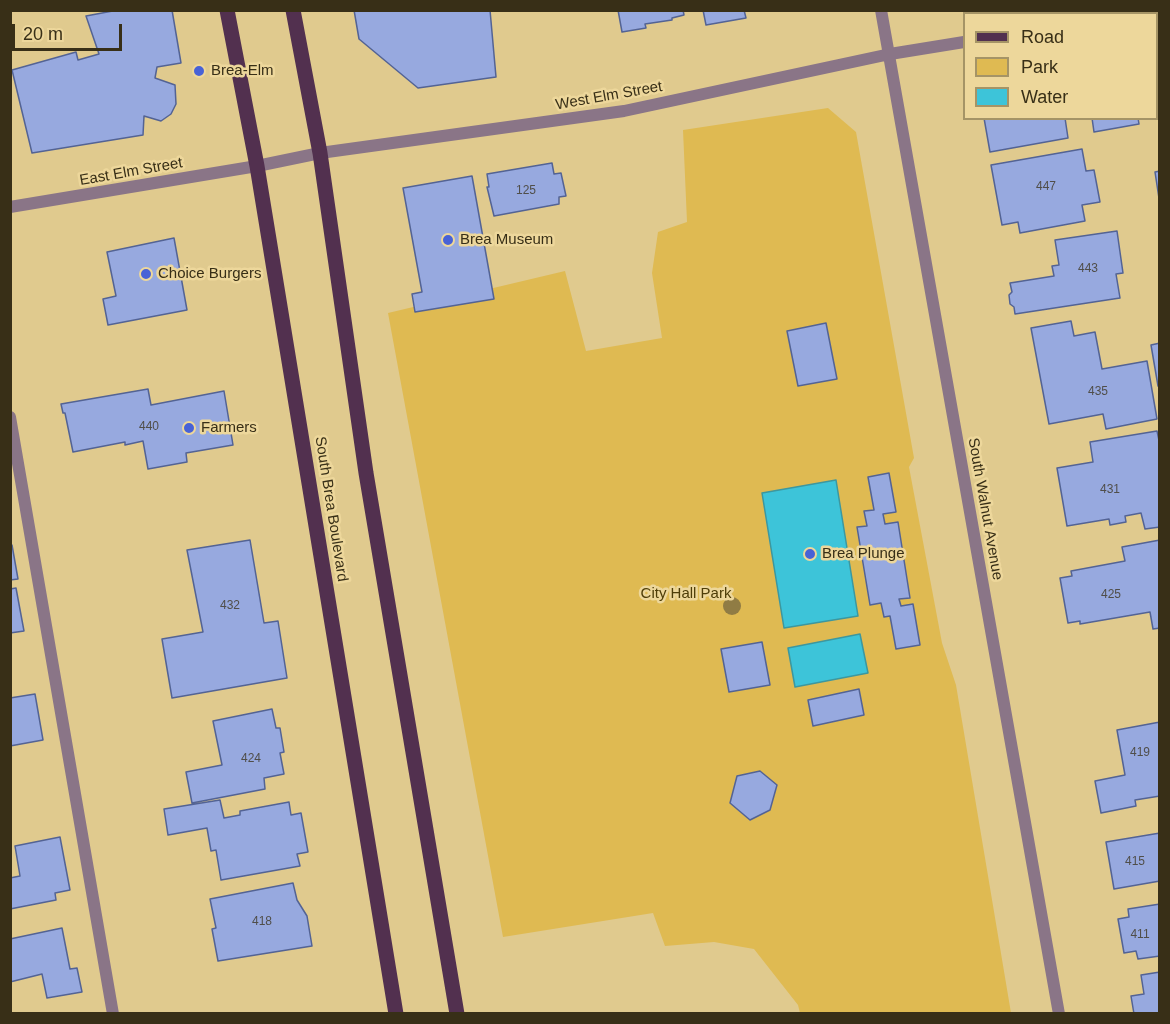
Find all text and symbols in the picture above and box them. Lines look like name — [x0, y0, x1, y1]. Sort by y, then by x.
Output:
scale bar — [15, 12, 124, 50]
legend — [963, 12, 1158, 120]
text: 20 m — [23, 24, 63, 44]
text: Road — [1021, 27, 1064, 47]
text: Park — [1021, 57, 1058, 77]
place label: Brea-Elm — [211, 62, 274, 80]
marker: Brea-Elm — [192, 64, 206, 78]
street label: West Elm Street — [554, 78, 664, 114]
text: Water — [1021, 87, 1068, 107]
street label: East Elm Street — [78, 154, 184, 190]
house number: 447 — [1036, 180, 1056, 194]
house number: 125 — [516, 184, 536, 198]
place label: Brea Museum — [460, 231, 553, 249]
marker: Brea Museum — [441, 233, 455, 247]
house number: 443 — [1078, 262, 1098, 276]
place label: Choice Burgers — [158, 265, 261, 283]
marker: Choice Burgers — [139, 267, 153, 281]
house number: 435 — [1088, 385, 1108, 399]
place label: Farmers — [201, 419, 257, 437]
house number: 440 — [139, 420, 159, 434]
marker: Farmers — [182, 421, 196, 435]
street label: South Brea Boulevard — [311, 435, 351, 583]
street label: South Walnut Avenue — [964, 436, 1006, 582]
house number: 431 — [1100, 483, 1120, 497]
place label: Brea Plunge — [822, 545, 905, 563]
marker: Brea Plunge — [803, 547, 817, 561]
park label: City Hall Park — [641, 585, 731, 603]
house number: 425 — [1101, 588, 1121, 602]
house number: 432 — [220, 599, 240, 613]
house number: 419 — [1130, 746, 1150, 760]
house number: 424 — [241, 752, 261, 766]
house number: 415 — [1125, 855, 1145, 869]
house number: 418 — [252, 915, 272, 929]
house number: 411 — [1130, 928, 1150, 942]

